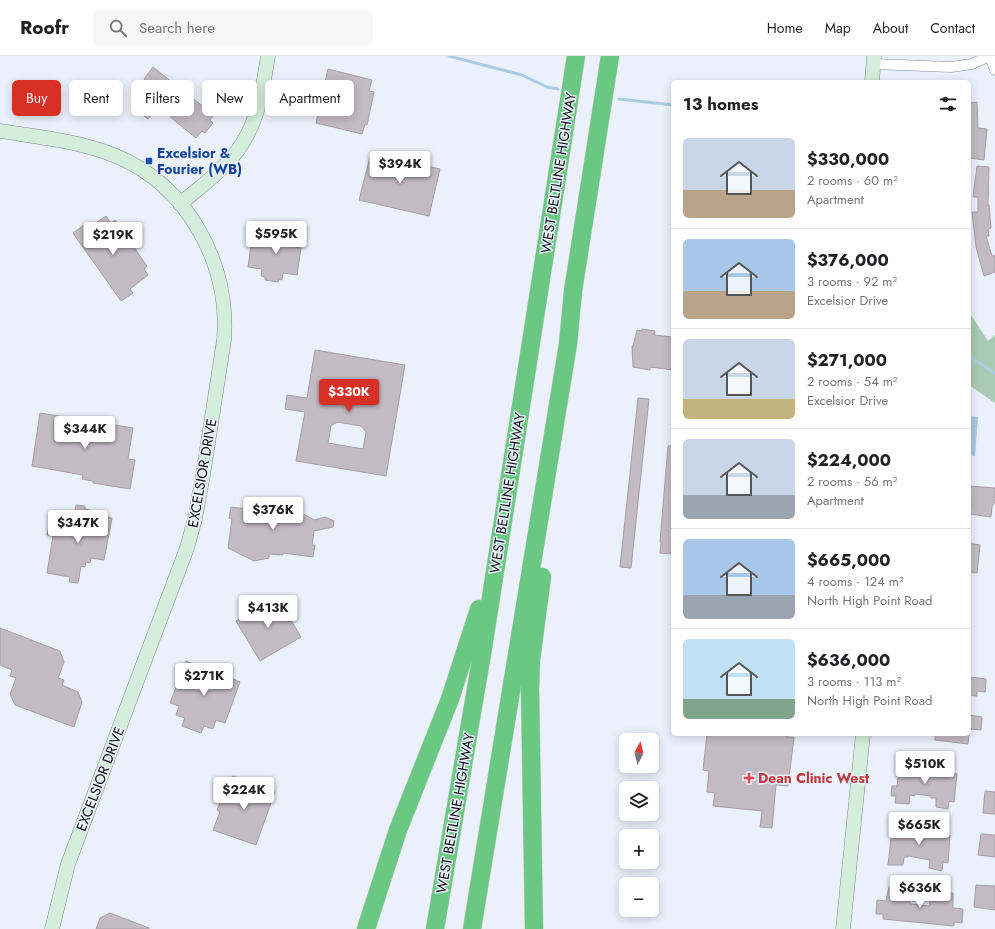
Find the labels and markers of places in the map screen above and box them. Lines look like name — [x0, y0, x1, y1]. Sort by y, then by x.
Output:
place label: Excelsior & Fourier (WB) — [157, 143, 242, 179]
pin: $394K — [372, 151, 428, 185]
marker: Excelsior & Fourier (WB) — [144, 156, 154, 166]
pin: $595K — [248, 221, 304, 255]
pin: $219K — [85, 222, 141, 256]
pin: $330K — [321, 379, 377, 413]
pin: $344K — [57, 416, 113, 450]
pin: $376K — [245, 497, 301, 531]
pin: $347K — [50, 510, 106, 544]
pin: $413K — [240, 595, 296, 629]
pin: $271K — [176, 663, 232, 697]
pin: $510K — [897, 751, 953, 785]
place label: Dean Clinic West — [758, 768, 870, 788]
marker: Dean Clinic West — [743, 772, 755, 784]
pin: $224K — [216, 777, 272, 811]
pin: $665K — [891, 812, 947, 846]
pin: $636K — [892, 875, 948, 909]

